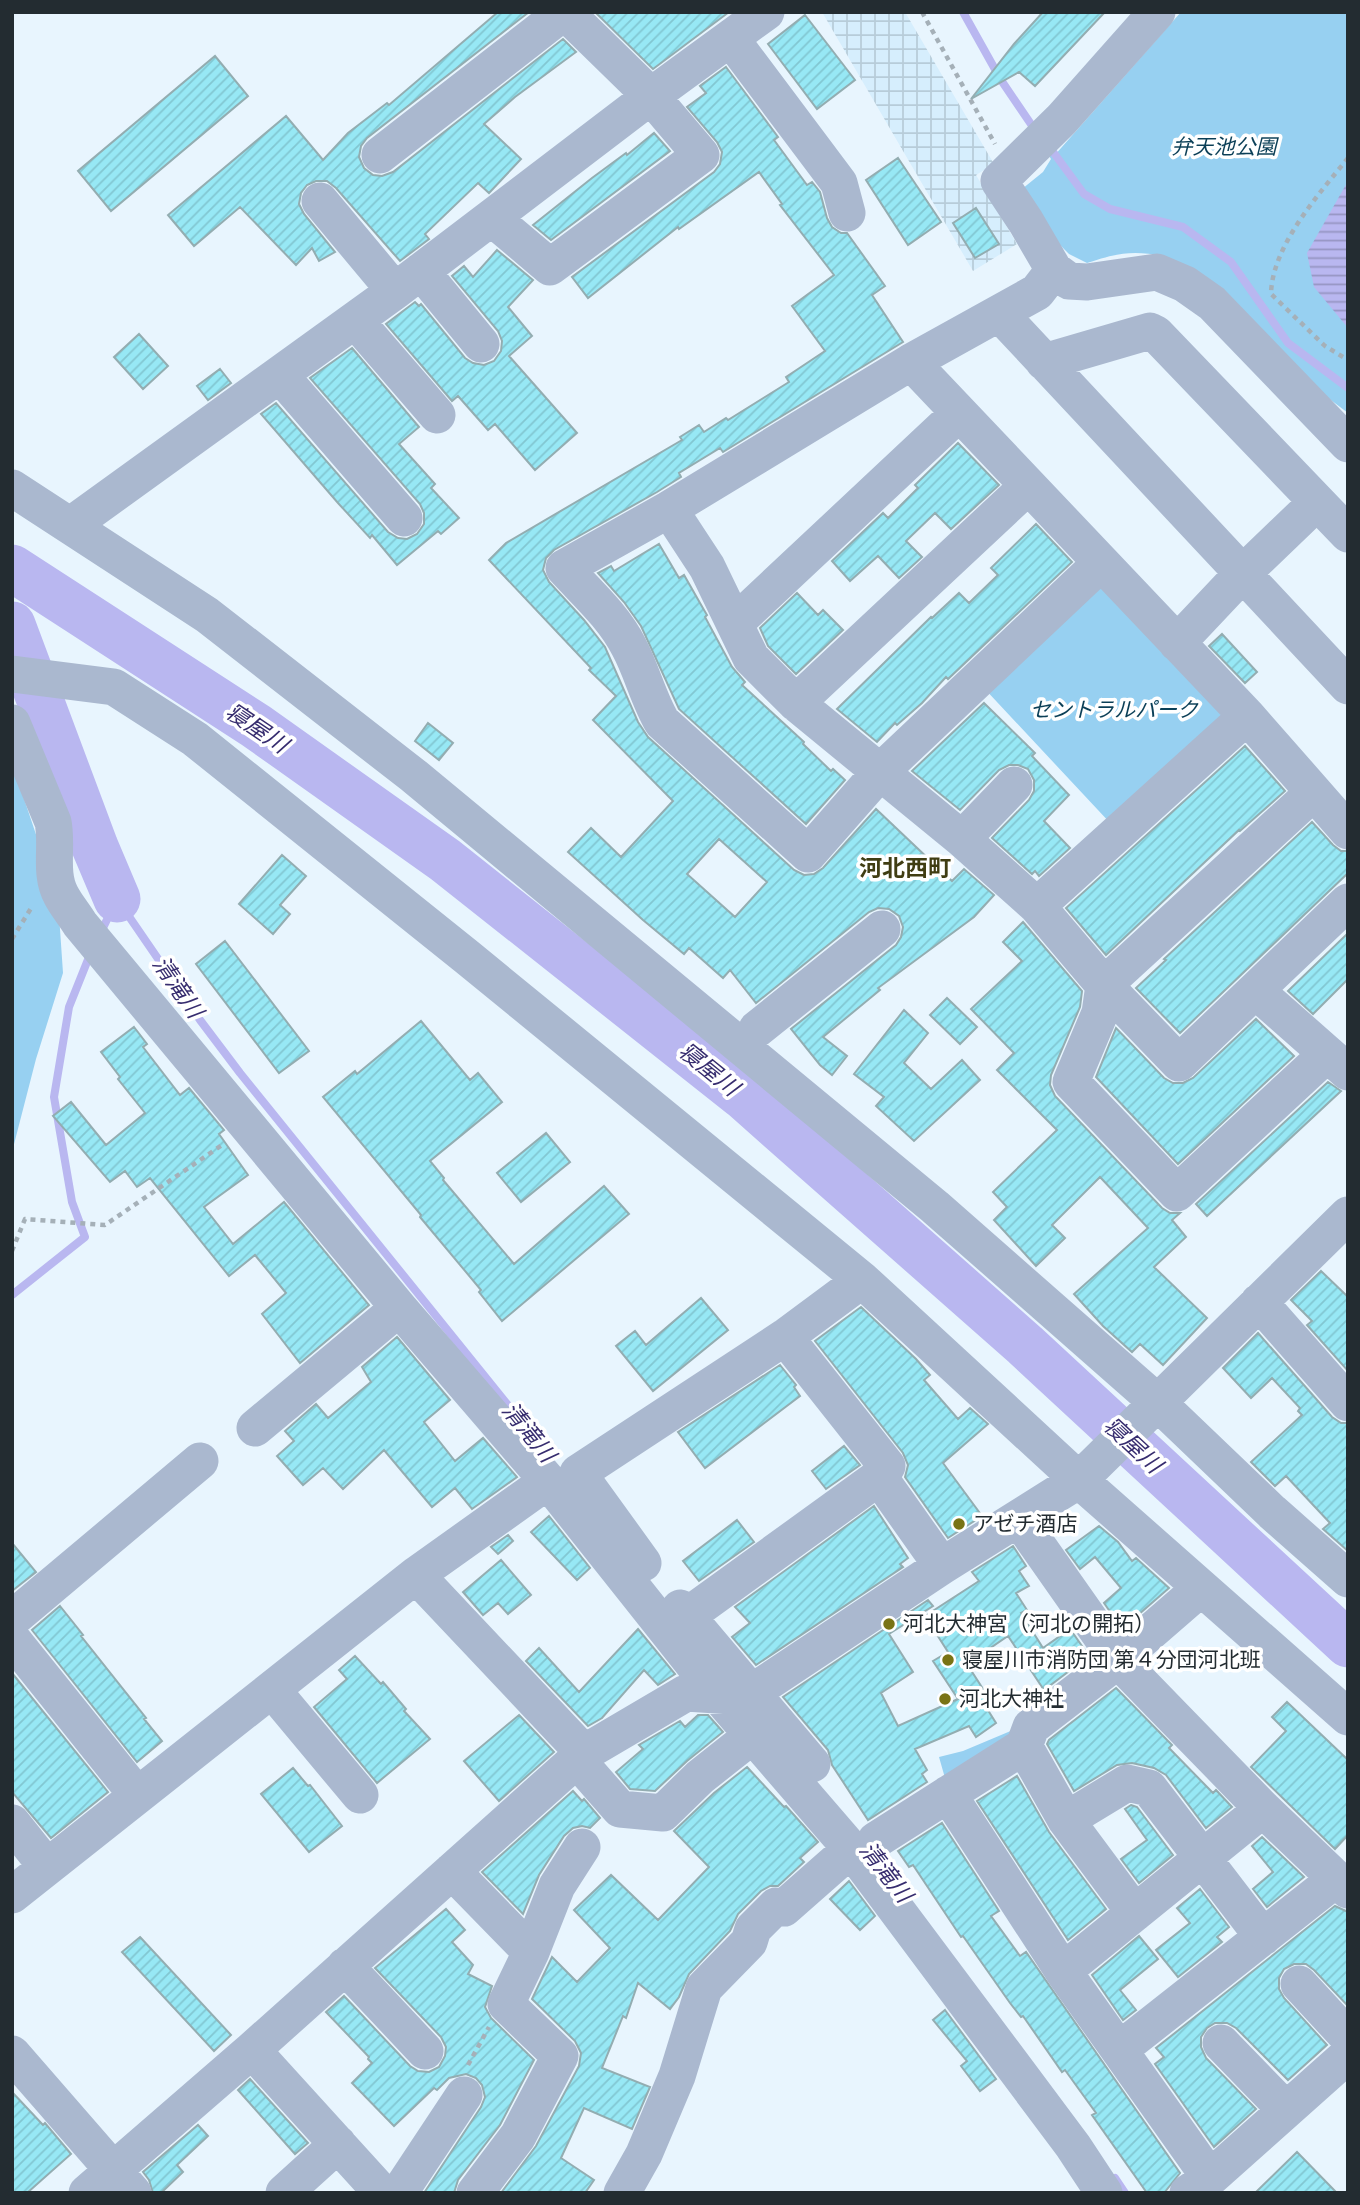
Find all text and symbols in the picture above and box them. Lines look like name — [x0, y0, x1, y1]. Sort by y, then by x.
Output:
park label: 弁天池公園 — [1172, 134, 1279, 159]
water label: 寝屋川 — [221, 697, 296, 761]
park label: セントラルパーク — [1030, 697, 1199, 722]
district label: 河北西町 — [859, 854, 951, 882]
water label: 清滝川 — [147, 951, 211, 1026]
water label: 寝屋川 — [673, 1036, 747, 1103]
water label: 清滝川 — [496, 1396, 563, 1470]
water label: 寝屋川 — [1098, 1411, 1170, 1481]
place label: アゼチ酒店 — [973, 1511, 1078, 1536]
marker: アゼチ酒店 — [951, 1516, 967, 1532]
place label: 河北大神宮（河北の開拓） — [903, 1611, 1155, 1636]
marker: 河北大神宮（河北の開拓） — [881, 1616, 897, 1632]
place label: 寝屋川市消防団 第４分団河北班 — [962, 1647, 1261, 1672]
marker: 寝屋川市消防団 第４分団河北班 — [940, 1652, 956, 1668]
place label: 河北大神社 — [959, 1686, 1064, 1711]
marker: 河北大神社 — [937, 1691, 953, 1707]
water label: 清滝川 — [854, 1836, 920, 1910]

